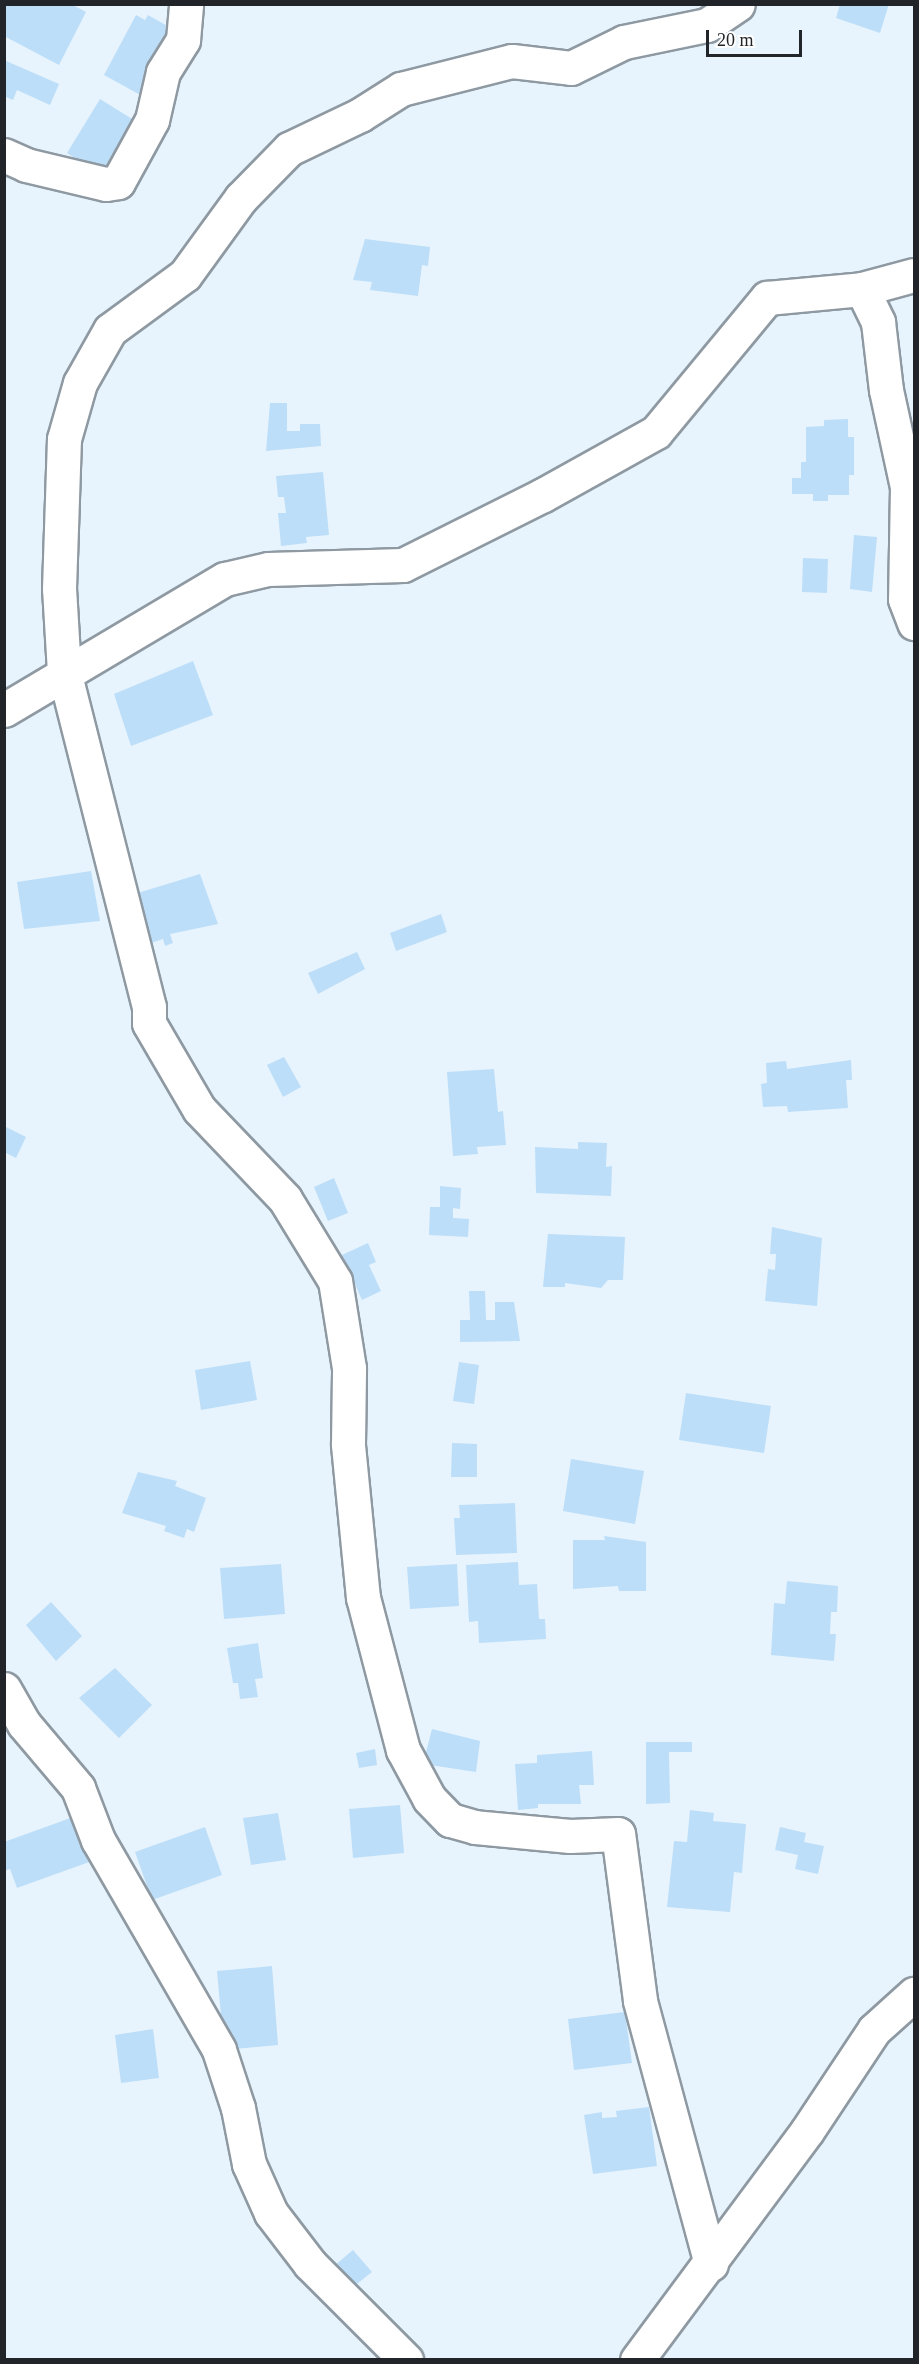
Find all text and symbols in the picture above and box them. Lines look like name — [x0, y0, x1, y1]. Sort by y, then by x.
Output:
scale bar — [709, 18, 805, 56]
text: 20 m — [717, 30, 754, 50]

